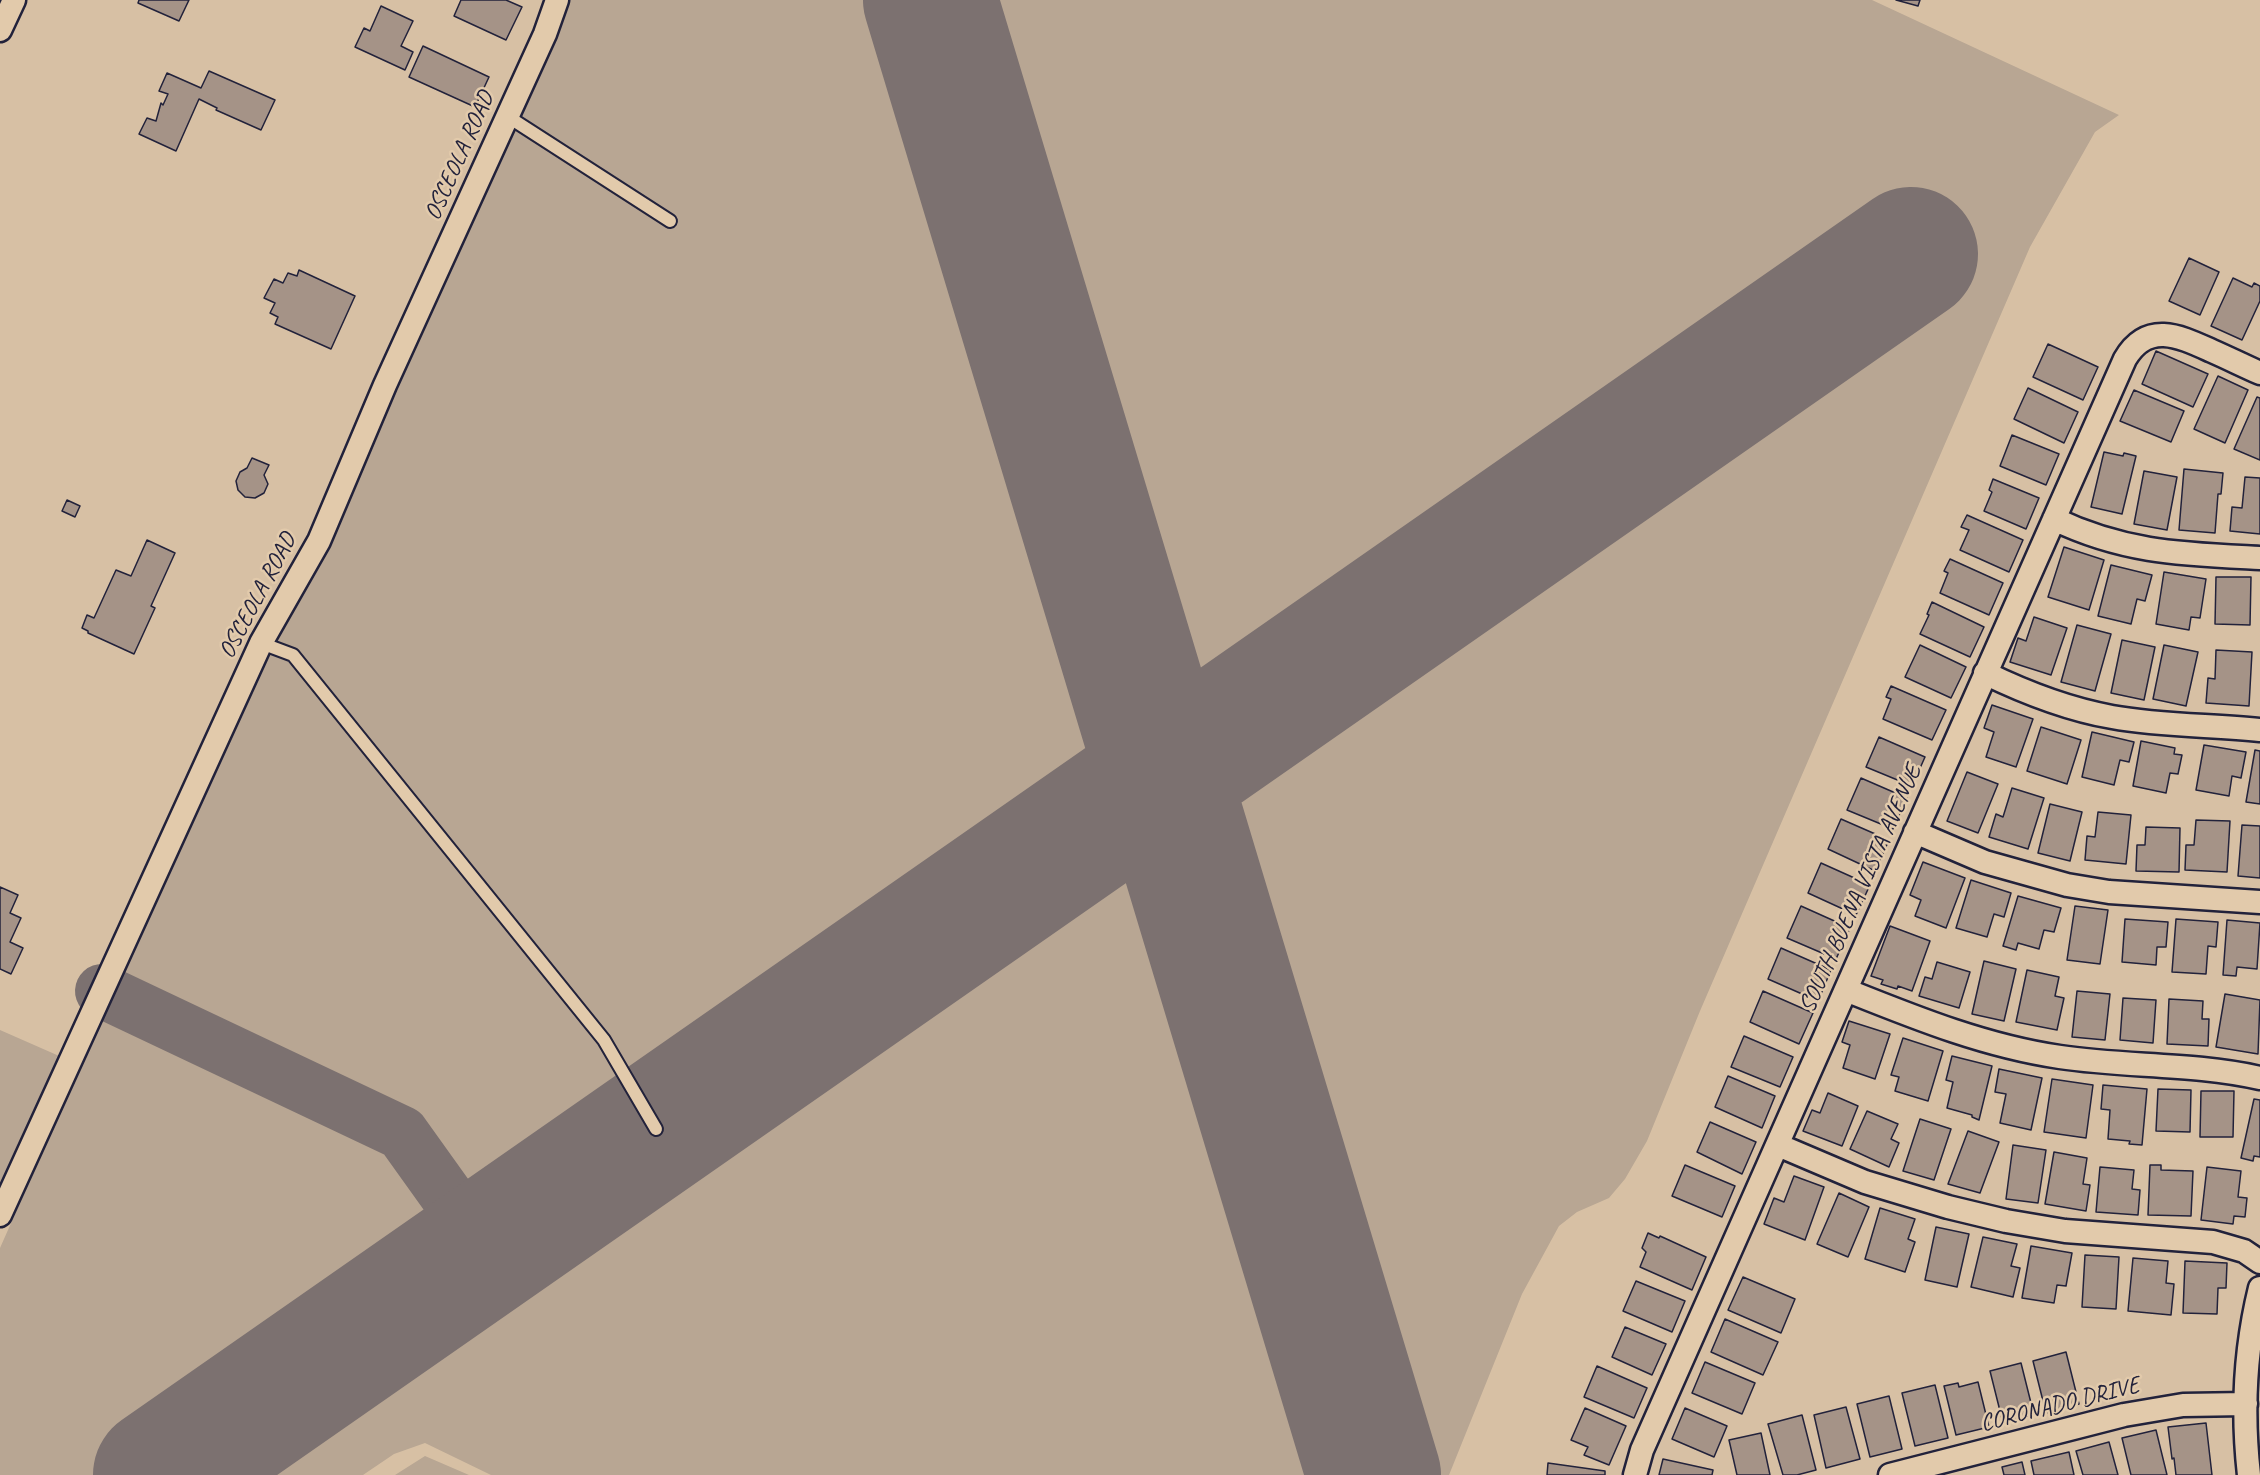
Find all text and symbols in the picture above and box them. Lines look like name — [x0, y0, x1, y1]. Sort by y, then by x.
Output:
street label: OSCEOLA ROAD — [419, 87, 501, 225]
street label: OSCEOLA ROAD — [213, 528, 303, 664]
street label: SOUTH BUENA VISTA AVENUE — [1793, 761, 1929, 1017]
street label: CORONADO DRIVE — [1977, 1371, 2143, 1439]

